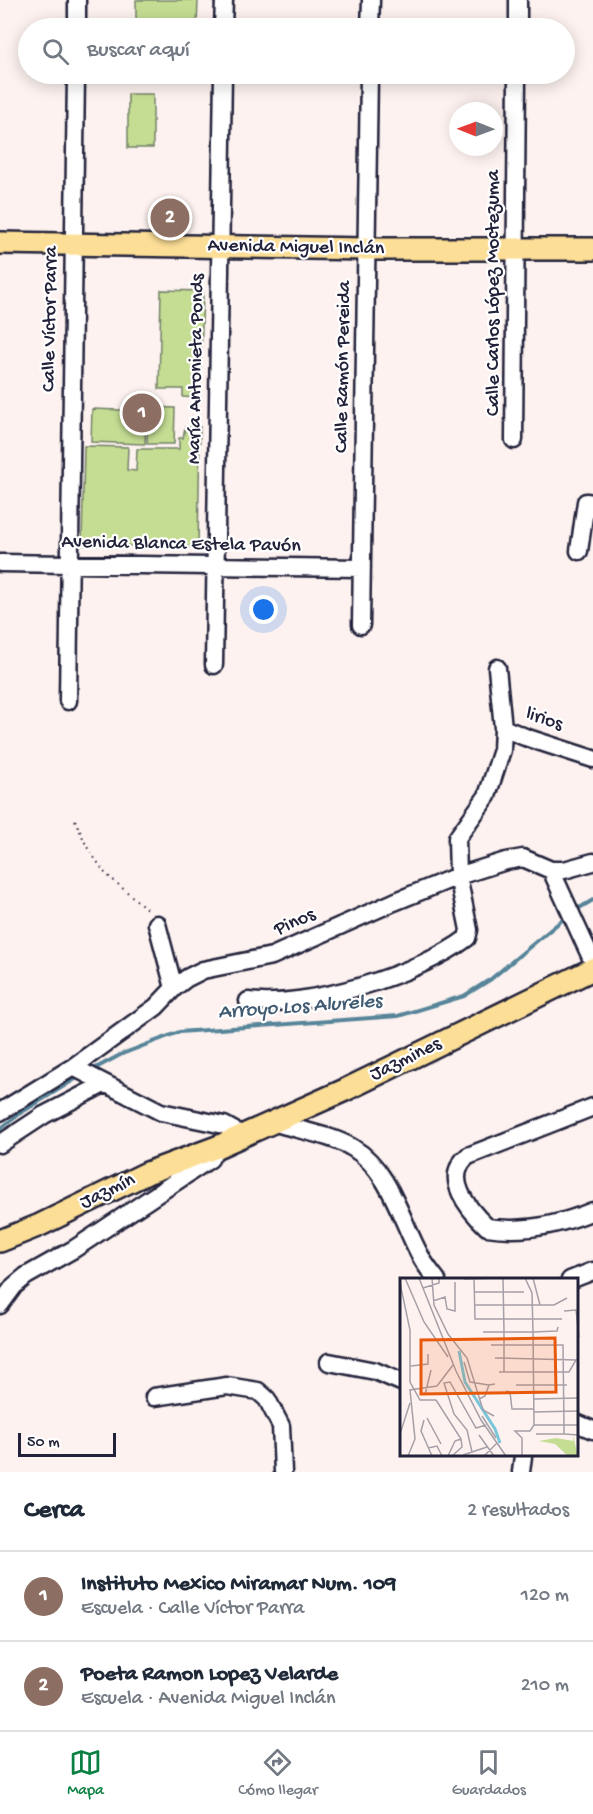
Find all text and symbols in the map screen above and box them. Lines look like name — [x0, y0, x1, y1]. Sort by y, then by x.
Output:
search box — [18, 18, 575, 84]
icon: search — [39, 35, 72, 68]
text: Buscar aquí — [87, 38, 190, 64]
north arrow — [449, 102, 503, 156]
street label: Calle Carlos López Moctezuma — [483, 169, 506, 416]
pin: 2 — [150, 196, 190, 240]
street label: Avenida Miguel Inclán — [207, 235, 385, 261]
street label: Calle Víctor Parra — [38, 245, 64, 392]
street label: María Antonieta Ponds — [184, 273, 210, 464]
street label: Calle Ramón Pereida — [331, 280, 357, 453]
pin: 1 — [122, 390, 162, 436]
street label: Avenida Blanca Estela Pavón — [61, 531, 301, 559]
your location — [249, 595, 278, 624]
street label: lirios — [522, 703, 566, 737]
street label: Pinos — [270, 904, 320, 943]
water label: Arroyo Los Alureles — [217, 990, 385, 1026]
street label: Jazmines — [367, 1033, 446, 1087]
street label: Jazmín — [77, 1169, 140, 1215]
inset map — [400, 1278, 578, 1457]
scale bar — [18, 1430, 116, 1458]
text: 50 m — [27, 1434, 60, 1453]
text: Cerca — [24, 1496, 84, 1527]
text: 2 resultados — [467, 1500, 569, 1523]
text: Instituto Mexico Miramar Num. 109 — [81, 1572, 396, 1598]
text: 1 — [39, 1585, 48, 1608]
text: 120 m — [521, 1585, 569, 1608]
text: Escuela · Calle Víctor Parra — [81, 1598, 304, 1621]
text: Poeta Ramon Lopez Velarde — [81, 1662, 338, 1688]
text: 2 — [39, 1675, 48, 1698]
text: 210 m — [521, 1675, 569, 1698]
text: Escuela · Avenida Miguel Inclán — [81, 1688, 335, 1711]
tab: Mapa — [67, 1746, 104, 1801]
tab: Cómo llegar — [238, 1746, 318, 1801]
tab: Guardados — [452, 1746, 526, 1801]

